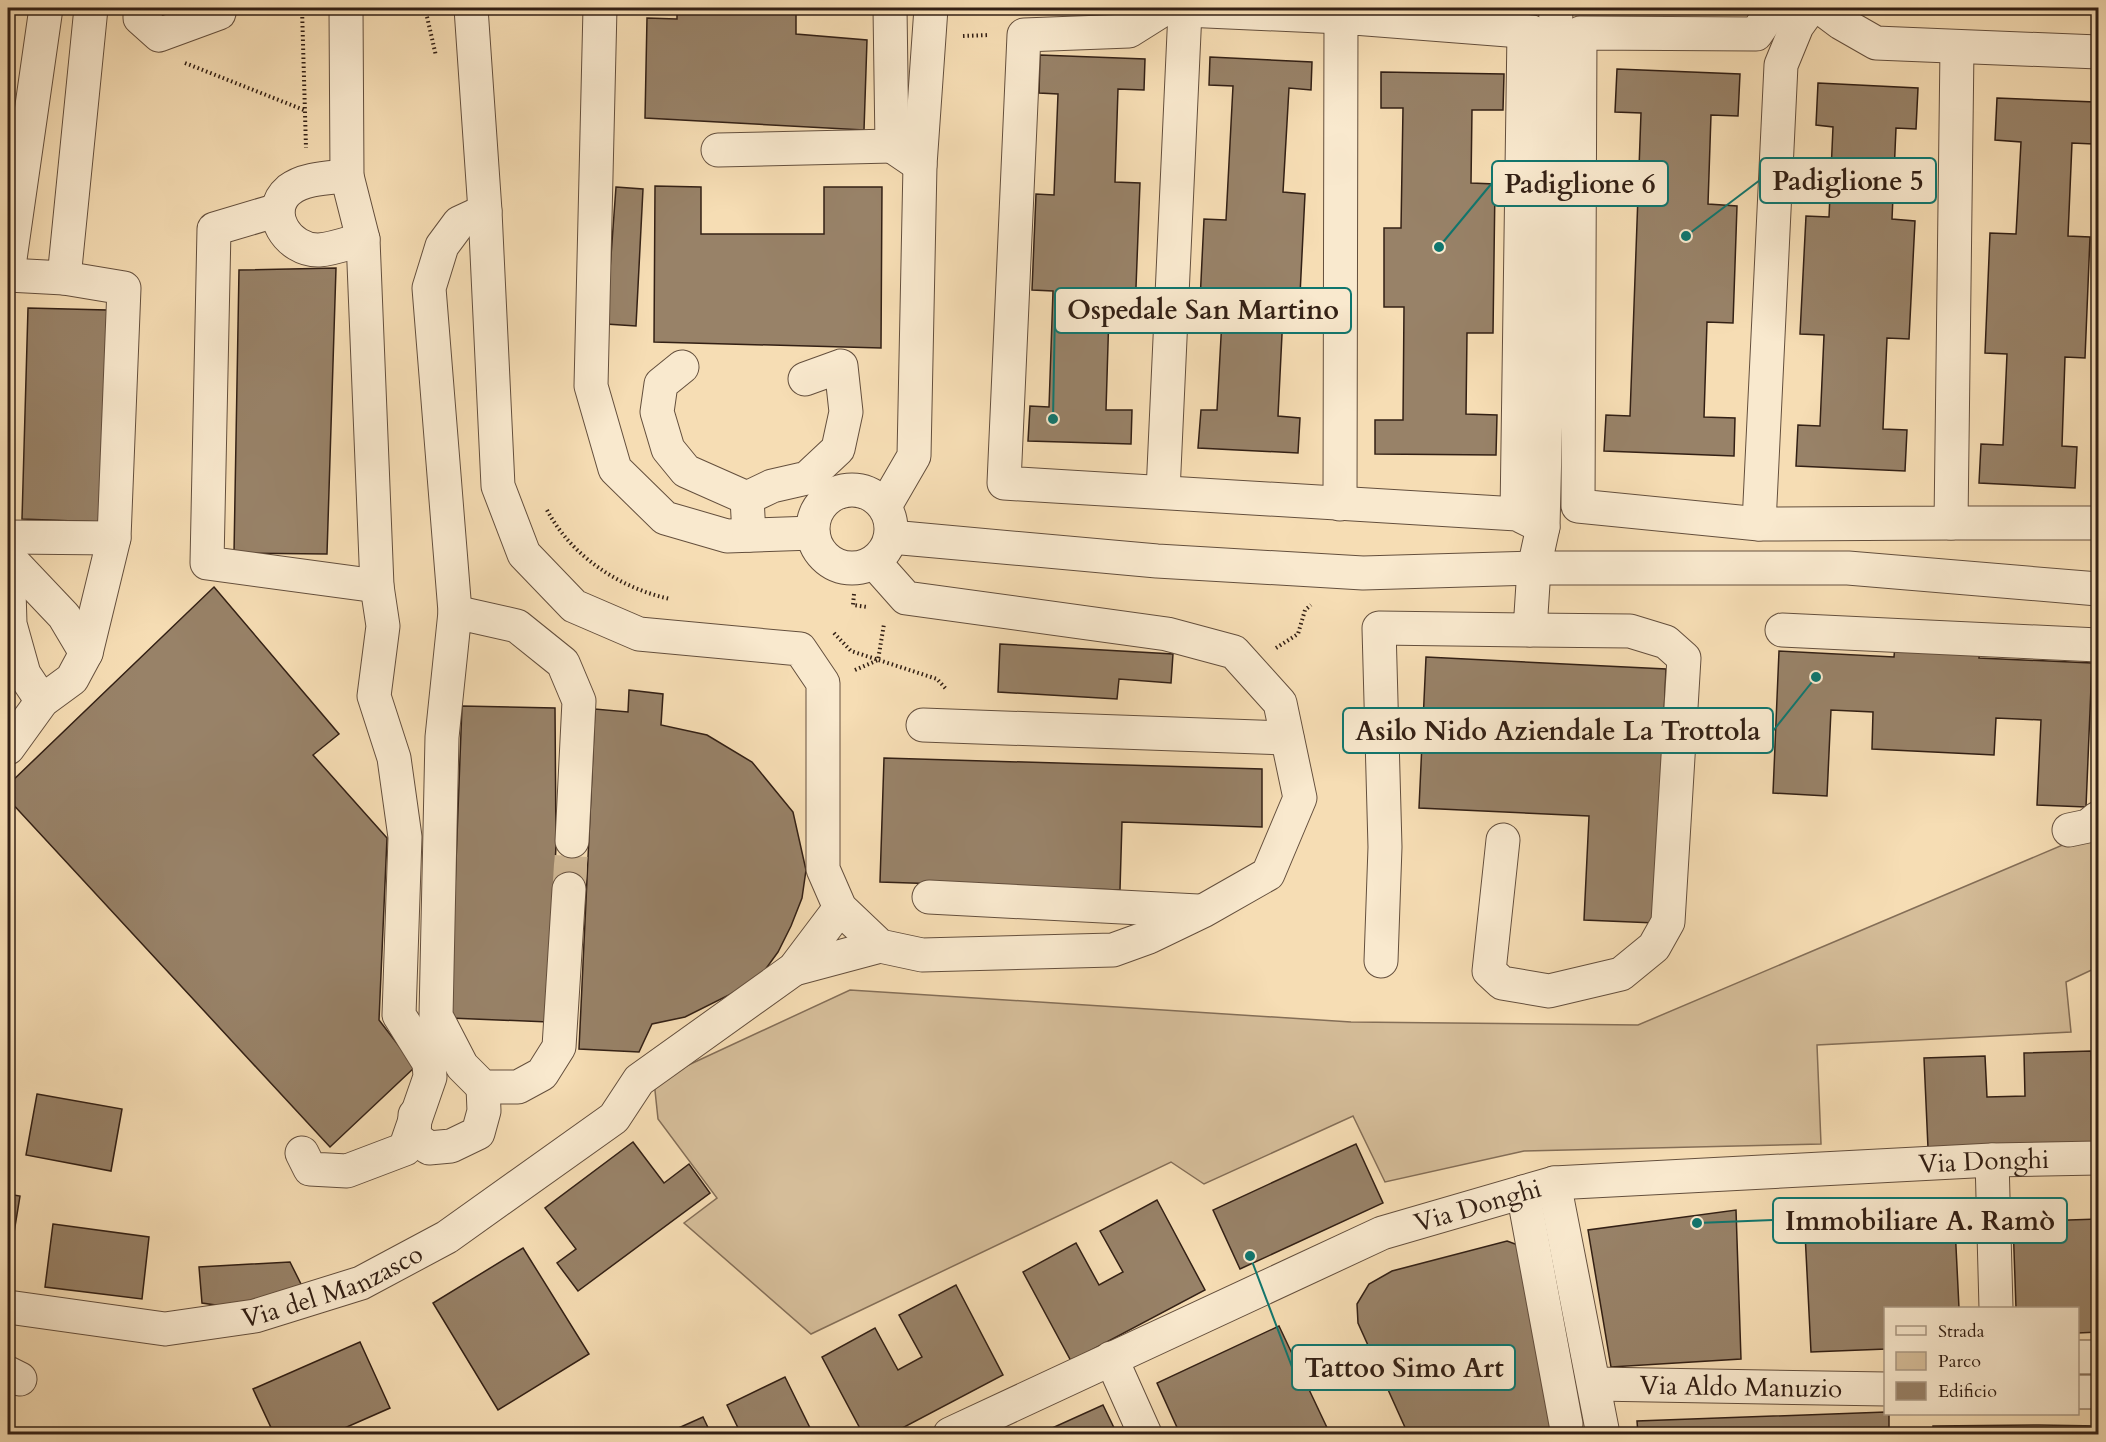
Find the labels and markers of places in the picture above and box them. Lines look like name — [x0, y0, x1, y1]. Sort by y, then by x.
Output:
callout: Padiglione 5 — [1760, 158, 1936, 203]
callout: Padiglione 6 — [1492, 161, 1668, 206]
callout: Ospedale San Martino — [1055, 288, 1351, 333]
callout: Asilo Nido Aziendale La Trottola — [1343, 708, 1773, 753]
callout: Immobiliare A. Ramò — [1773, 1198, 2067, 1243]
callout: Tattoo Simo Art — [1292, 1345, 1515, 1390]

